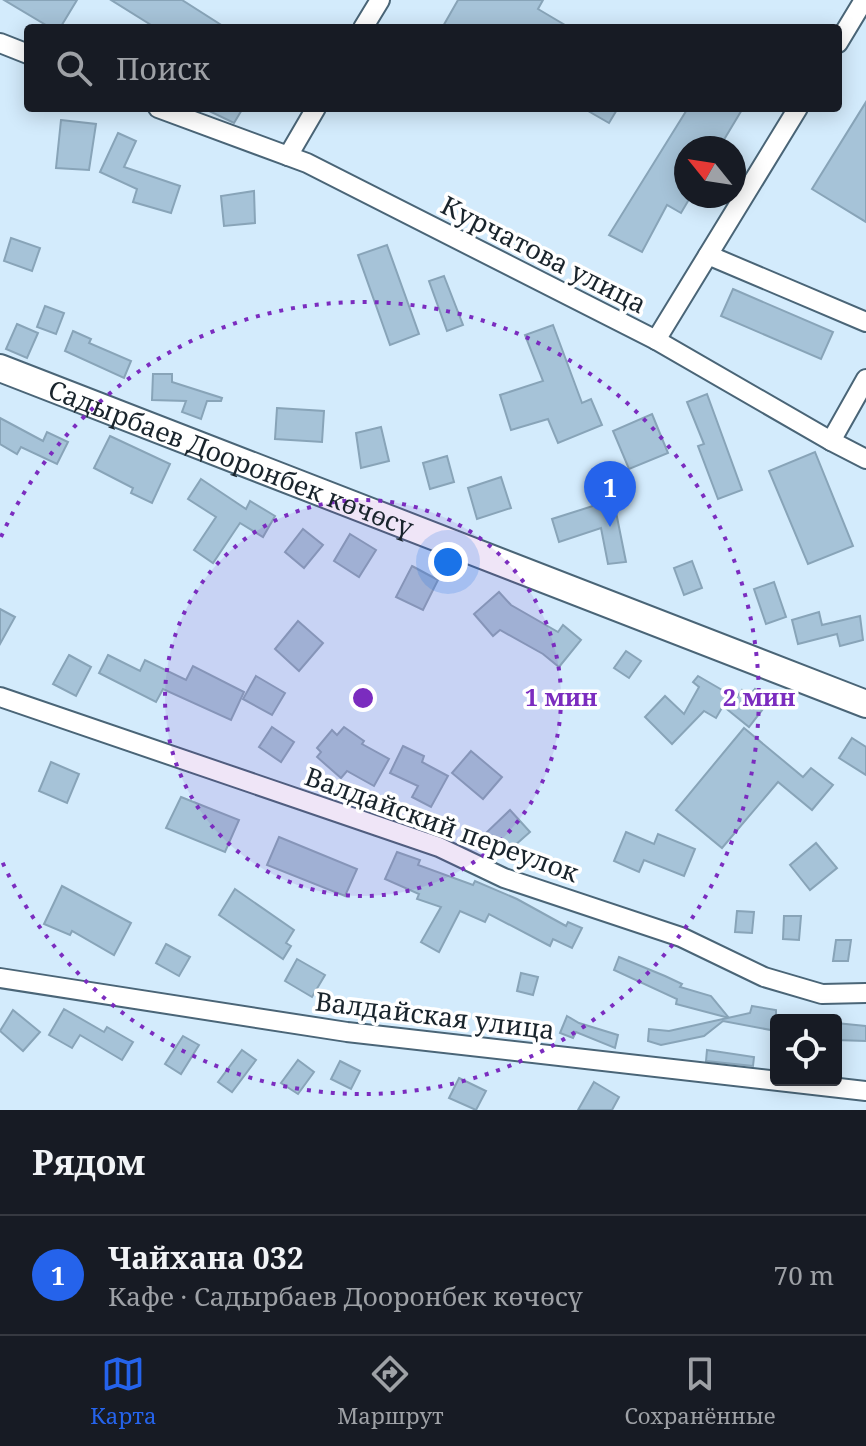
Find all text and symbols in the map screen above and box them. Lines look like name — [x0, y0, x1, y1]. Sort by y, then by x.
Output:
search box — [24, 24, 842, 112]
icon: search — [52, 46, 96, 90]
text: Поиск — [116, 48, 210, 89]
north arrow — [674, 136, 746, 208]
street label: Курчатова улица — [435, 187, 653, 321]
street label: Садырбаев Дооронбек көчөсү — [43, 371, 419, 545]
pin: 1 — [584, 461, 636, 527]
your location — [428, 542, 468, 582]
text: 1 мин — [525, 680, 597, 713]
text: 2 мин — [723, 680, 795, 713]
centre of rings — [349, 684, 377, 712]
street label: Валдайский переулок — [300, 758, 584, 891]
street label: Валдайская улица — [313, 982, 557, 1048]
map controls — [770, 1014, 842, 1086]
button: locate — [770, 1014, 842, 1086]
text: Рядом — [32, 1139, 145, 1185]
text: Чайхана 032 — [108, 1237, 304, 1278]
text: 1 — [51, 1257, 65, 1293]
text: 70 m — [774, 1257, 834, 1293]
text: Кафе · Садырбаев Дооронбек көчөсү — [108, 1278, 583, 1314]
tab: Карта — [90, 1352, 157, 1430]
tab: Маршрут — [337, 1352, 444, 1430]
tab: Сохранённые — [624, 1352, 776, 1430]

